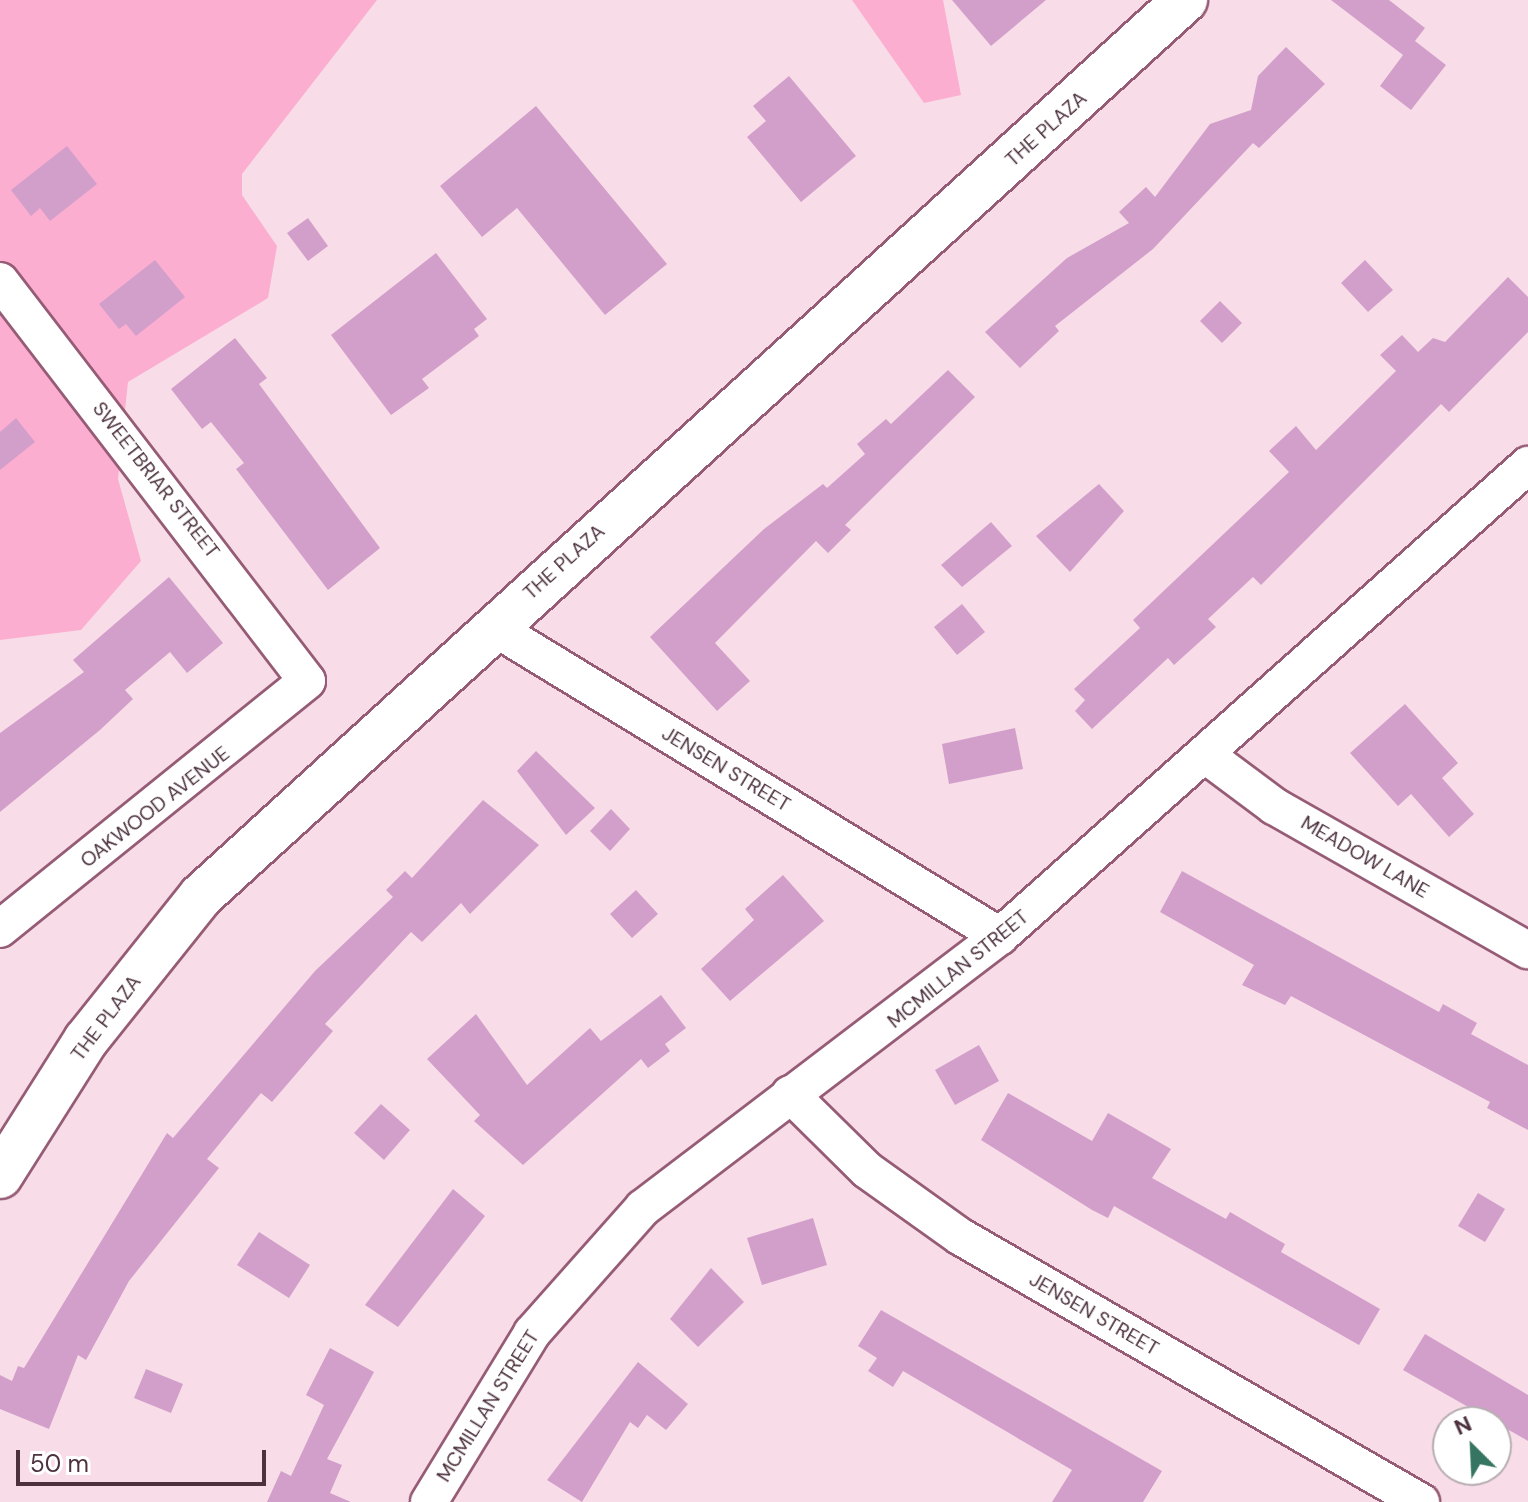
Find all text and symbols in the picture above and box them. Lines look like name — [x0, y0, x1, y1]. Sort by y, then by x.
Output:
street label: THE PLAZA — [1000, 86, 1092, 172]
street label: SWEETBRIAR STREET — [88, 397, 224, 563]
street label: THE PLAZA — [518, 519, 610, 605]
street label: JENSEN STREET — [658, 721, 794, 817]
street label: OAKWOOD AVENUE — [76, 741, 234, 873]
street label: MEADOW LANE — [1297, 811, 1433, 903]
street label: MCMILLAN STREET — [883, 905, 1033, 1033]
street label: THE PLAZA — [66, 970, 146, 1066]
street label: JENSEN STREET — [1025, 1267, 1163, 1361]
street label: MCMILLAN STREET — [432, 1326, 544, 1486]
north arrow — [1432, 1406, 1512, 1486]
text: N — [1450, 1409, 1476, 1442]
scale bar — [20, 1434, 270, 1484]
text: 50 m — [30, 1448, 89, 1479]

